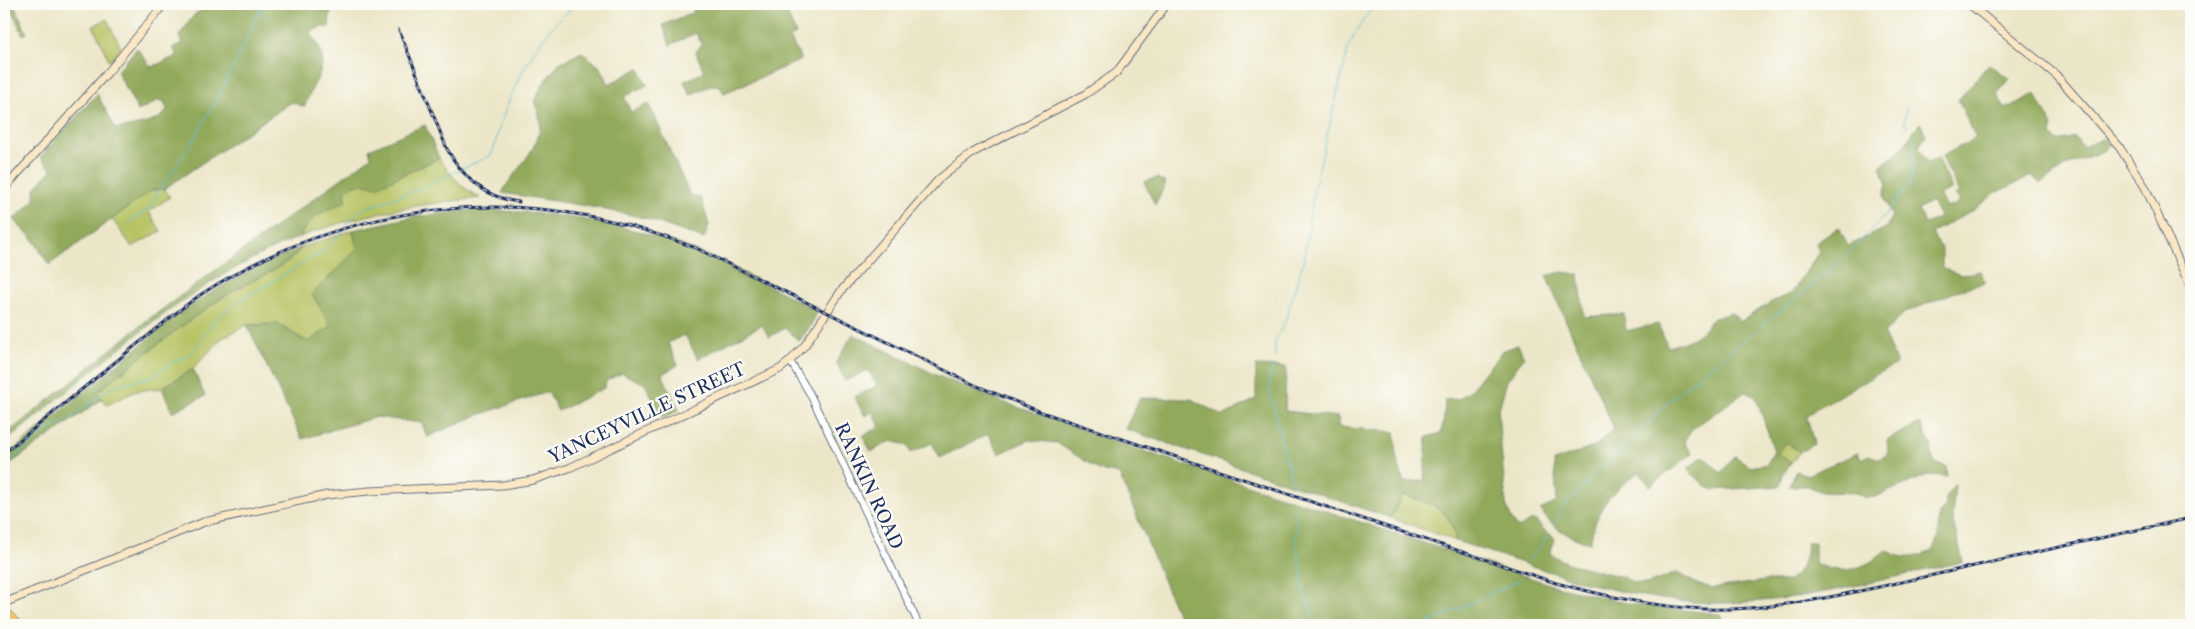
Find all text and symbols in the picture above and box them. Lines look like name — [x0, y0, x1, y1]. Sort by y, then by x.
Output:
street label: YANCEYVILLE STREET — [544, 357, 749, 469]
street label: RANKIN ROAD — [830, 419, 908, 553]

